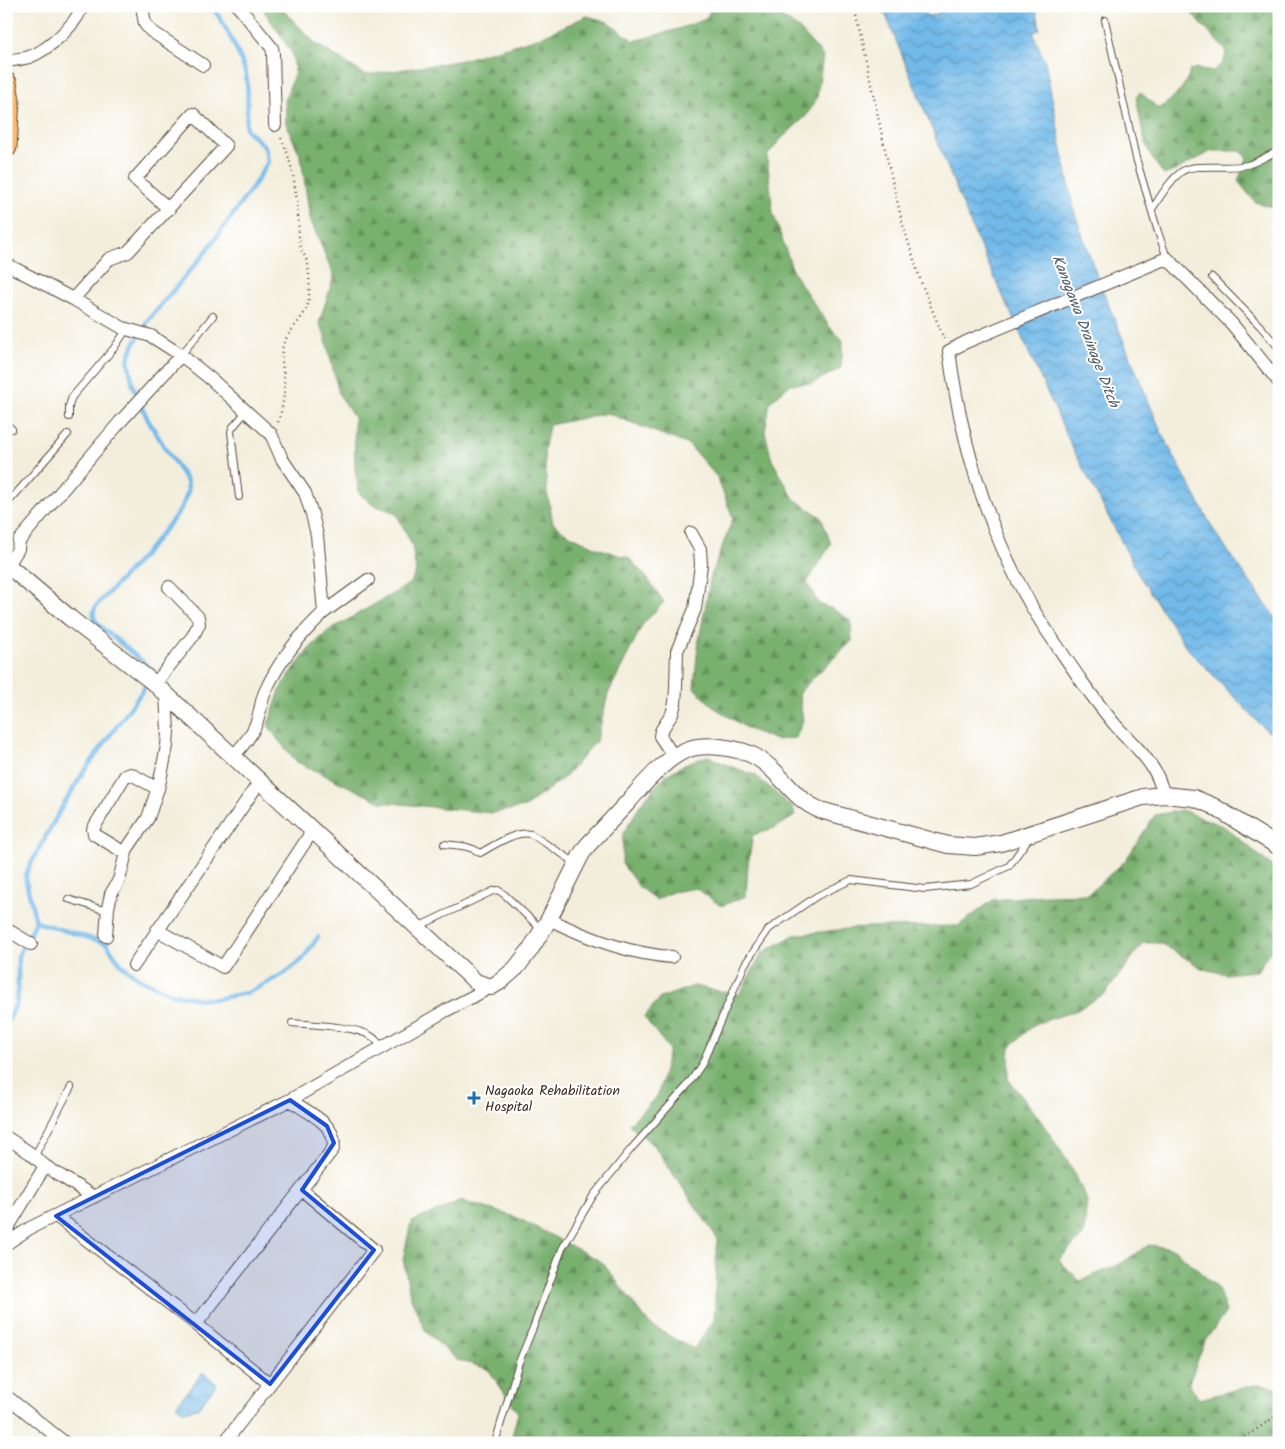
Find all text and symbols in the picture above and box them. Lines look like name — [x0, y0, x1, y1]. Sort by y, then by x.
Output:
water label: Kanogawa Drainage Ditch — [1045, 251, 1126, 413]
place label: Nagaoka Rehabilitation Hospital — [485, 1080, 620, 1118]
marker: Nagaoka Rehabilitation Hospital — [467, 1091, 481, 1105]

